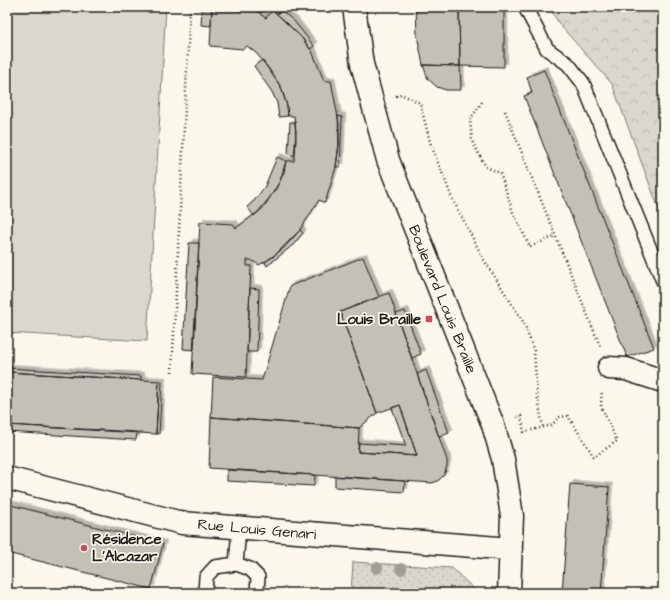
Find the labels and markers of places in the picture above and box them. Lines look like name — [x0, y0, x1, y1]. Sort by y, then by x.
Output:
place label: Louis Braille — [337, 309, 421, 330]
marker: Louis Braille — [424, 314, 434, 324]
place label: Résidence L'Alcazar — [92, 529, 162, 567]
marker: Résidence L'Alcazar — [79, 543, 89, 553]

